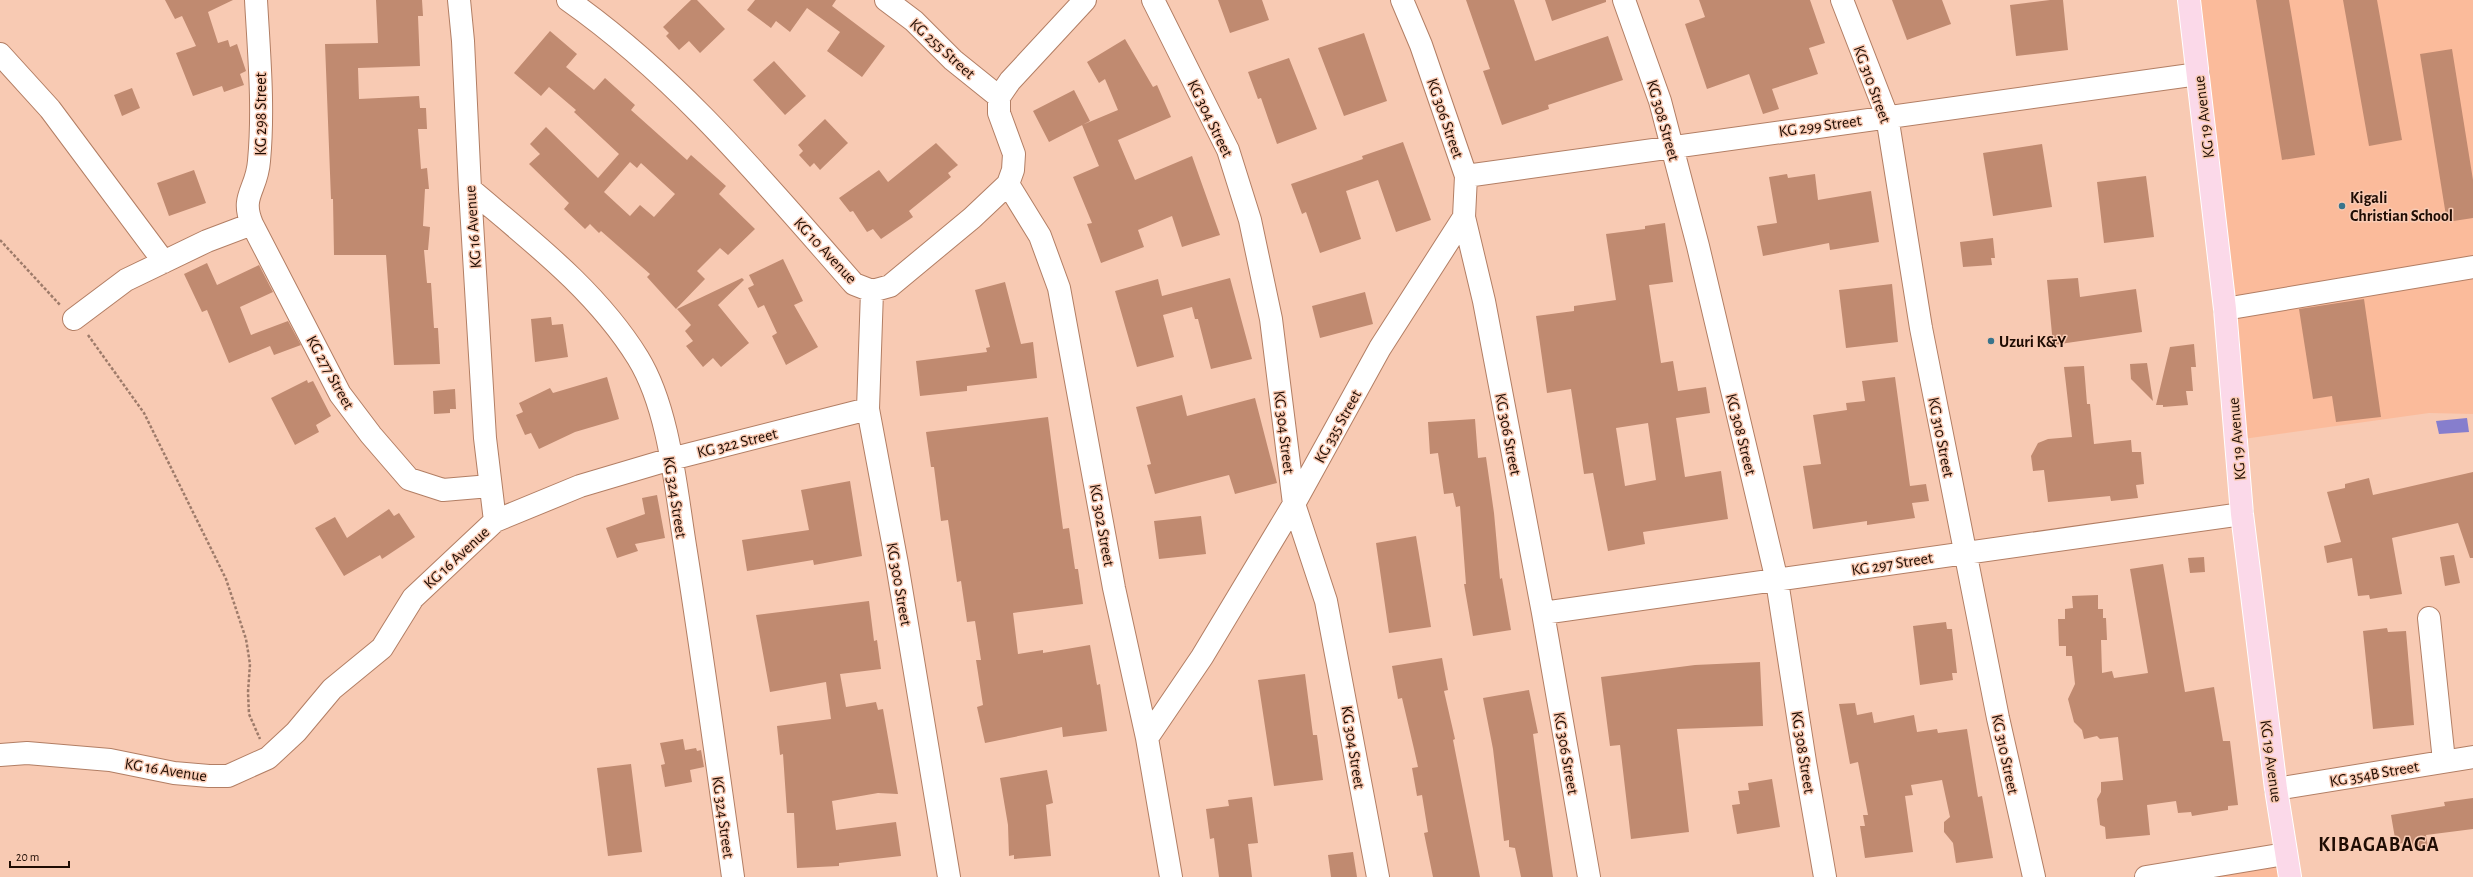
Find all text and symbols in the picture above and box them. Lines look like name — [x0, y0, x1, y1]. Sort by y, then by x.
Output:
street label: KG 255 Street — [907, 15, 978, 82]
street label: KG 310 Street — [1851, 43, 1894, 125]
street label: KG 298 Street — [253, 72, 269, 156]
street label: KG 19 Avenue — [2191, 75, 2217, 159]
street label: KG 306 Street — [1424, 76, 1466, 160]
street label: KG 304 Street — [1185, 77, 1236, 160]
street label: KG 308 Street — [1644, 78, 1682, 163]
street label: KG 299 Street — [1778, 112, 1862, 140]
street label: KG 16 Avenue — [462, 185, 484, 269]
place label: Kigali Christian School — [2350, 190, 2453, 224]
marker: Kigali Christian School — [2337, 201, 2347, 211]
street label: KG 10 Avenue — [791, 215, 860, 287]
street label: KG 277 Street — [303, 333, 357, 412]
place label: Uzuri K&Y — [1999, 334, 2066, 350]
marker: Uzuri K&Y — [1986, 336, 1996, 346]
street label: KG 335 Street — [1311, 387, 1364, 466]
street label: KG 304 Street — [1271, 390, 1297, 475]
street label: KG 306 Street — [1492, 392, 1524, 477]
street label: KG 308 Street — [1723, 392, 1759, 477]
street label: KG 310 Street — [1925, 396, 1957, 479]
street label: KG 19 Avenue — [2225, 397, 2249, 481]
street label: KG 322 Street — [695, 425, 779, 461]
street label: KG 324 Street — [661, 455, 689, 539]
street label: KG 302 Street — [1087, 483, 1117, 568]
street label: KG 16 Avenue — [421, 524, 492, 592]
street label: KG 300 Street — [884, 541, 914, 627]
street label: KG 297 Street — [1850, 550, 1934, 578]
street label: KG 304 Street — [1339, 705, 1367, 790]
street label: KG 308 Street — [1789, 710, 1817, 795]
street label: KG 306 Street — [1551, 711, 1581, 796]
street label: KG 310 Street — [1989, 713, 2021, 796]
street label: KG 19 Avenue — [2257, 719, 2285, 803]
street label: KG 16 Avenue — [124, 756, 208, 784]
street label: KG 354B Street — [2328, 758, 2420, 790]
street label: KG 324 Street — [709, 775, 737, 859]
district label: KIBAGABAGA — [2318, 835, 2440, 855]
scale bar — [10, 843, 69, 869]
text: 20 m — [16, 851, 39, 863]

